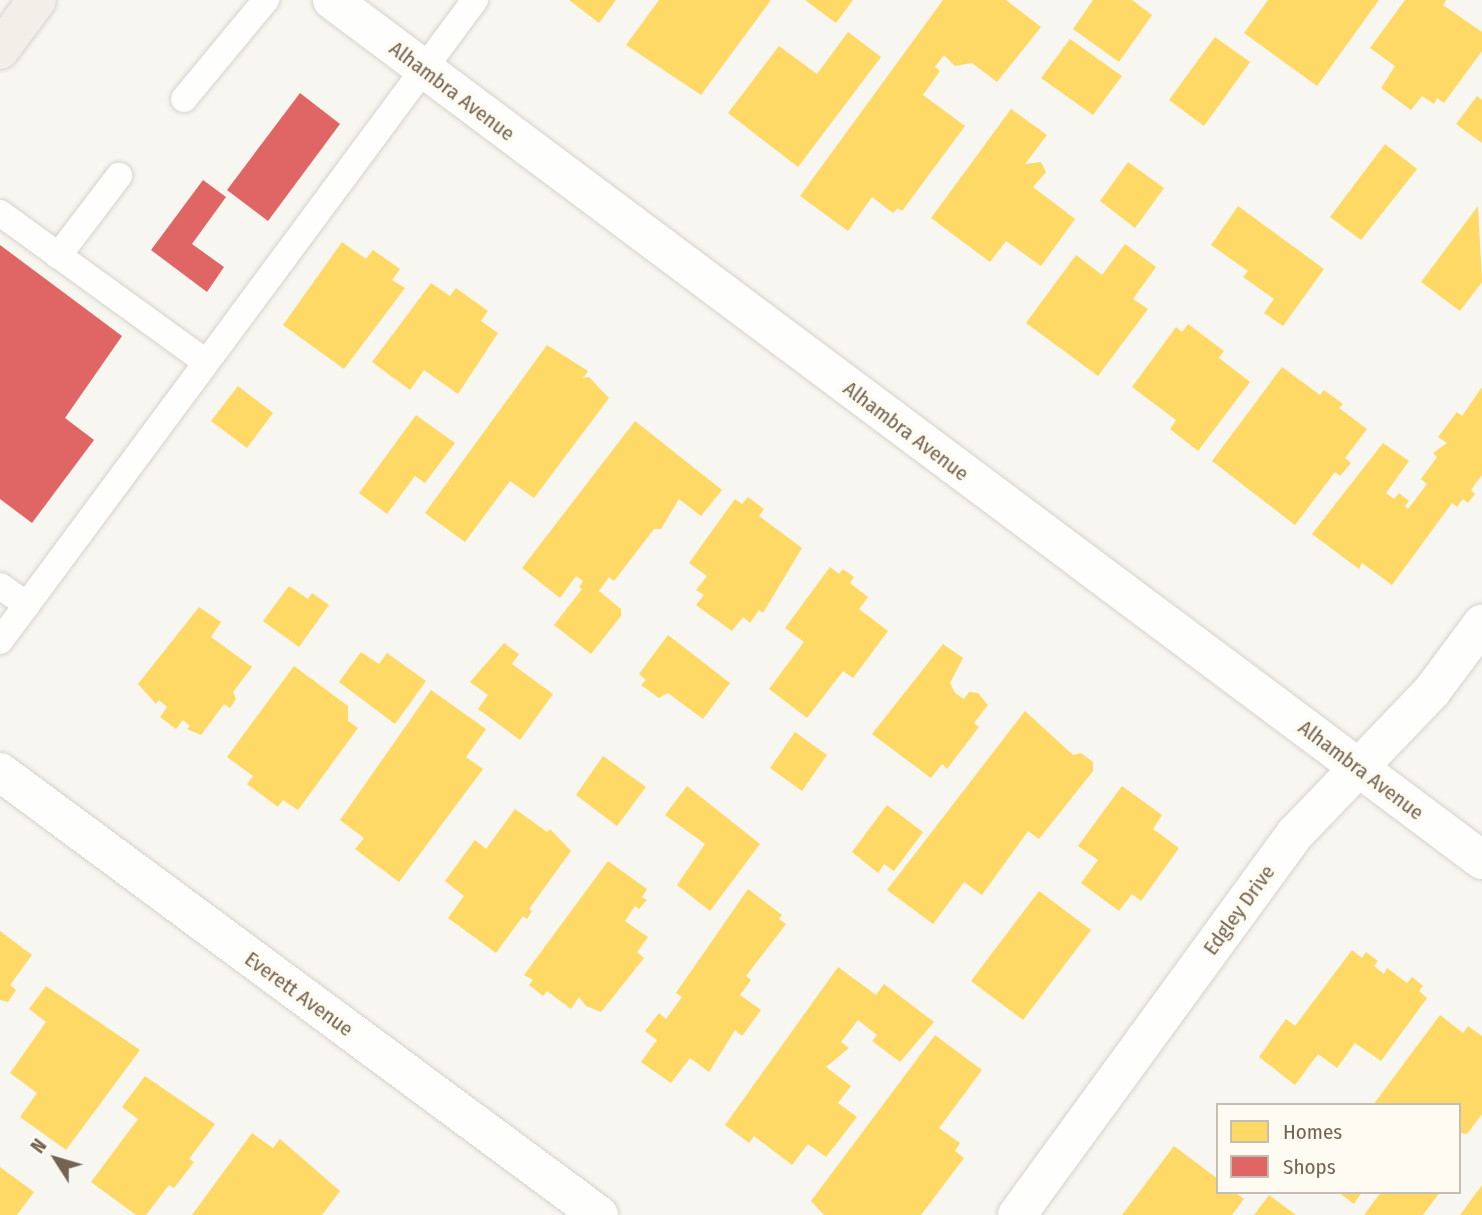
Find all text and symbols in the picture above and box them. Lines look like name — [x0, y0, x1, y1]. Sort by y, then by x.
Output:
street label: Alhambra Avenue — [384, 36, 520, 146]
street label: Alhambra Avenue — [838, 376, 974, 486]
street label: Alhambra Avenue — [1293, 715, 1429, 825]
street label: Edgley Drive — [1198, 860, 1280, 960]
street label: Everett Avenue — [240, 946, 358, 1042]
legend — [1216, 1103, 1461, 1194]
text: Homes — [1283, 1119, 1342, 1145]
north arrow — [21, 1124, 91, 1194]
text: N — [26, 1135, 51, 1158]
text: Shops — [1283, 1154, 1336, 1180]

